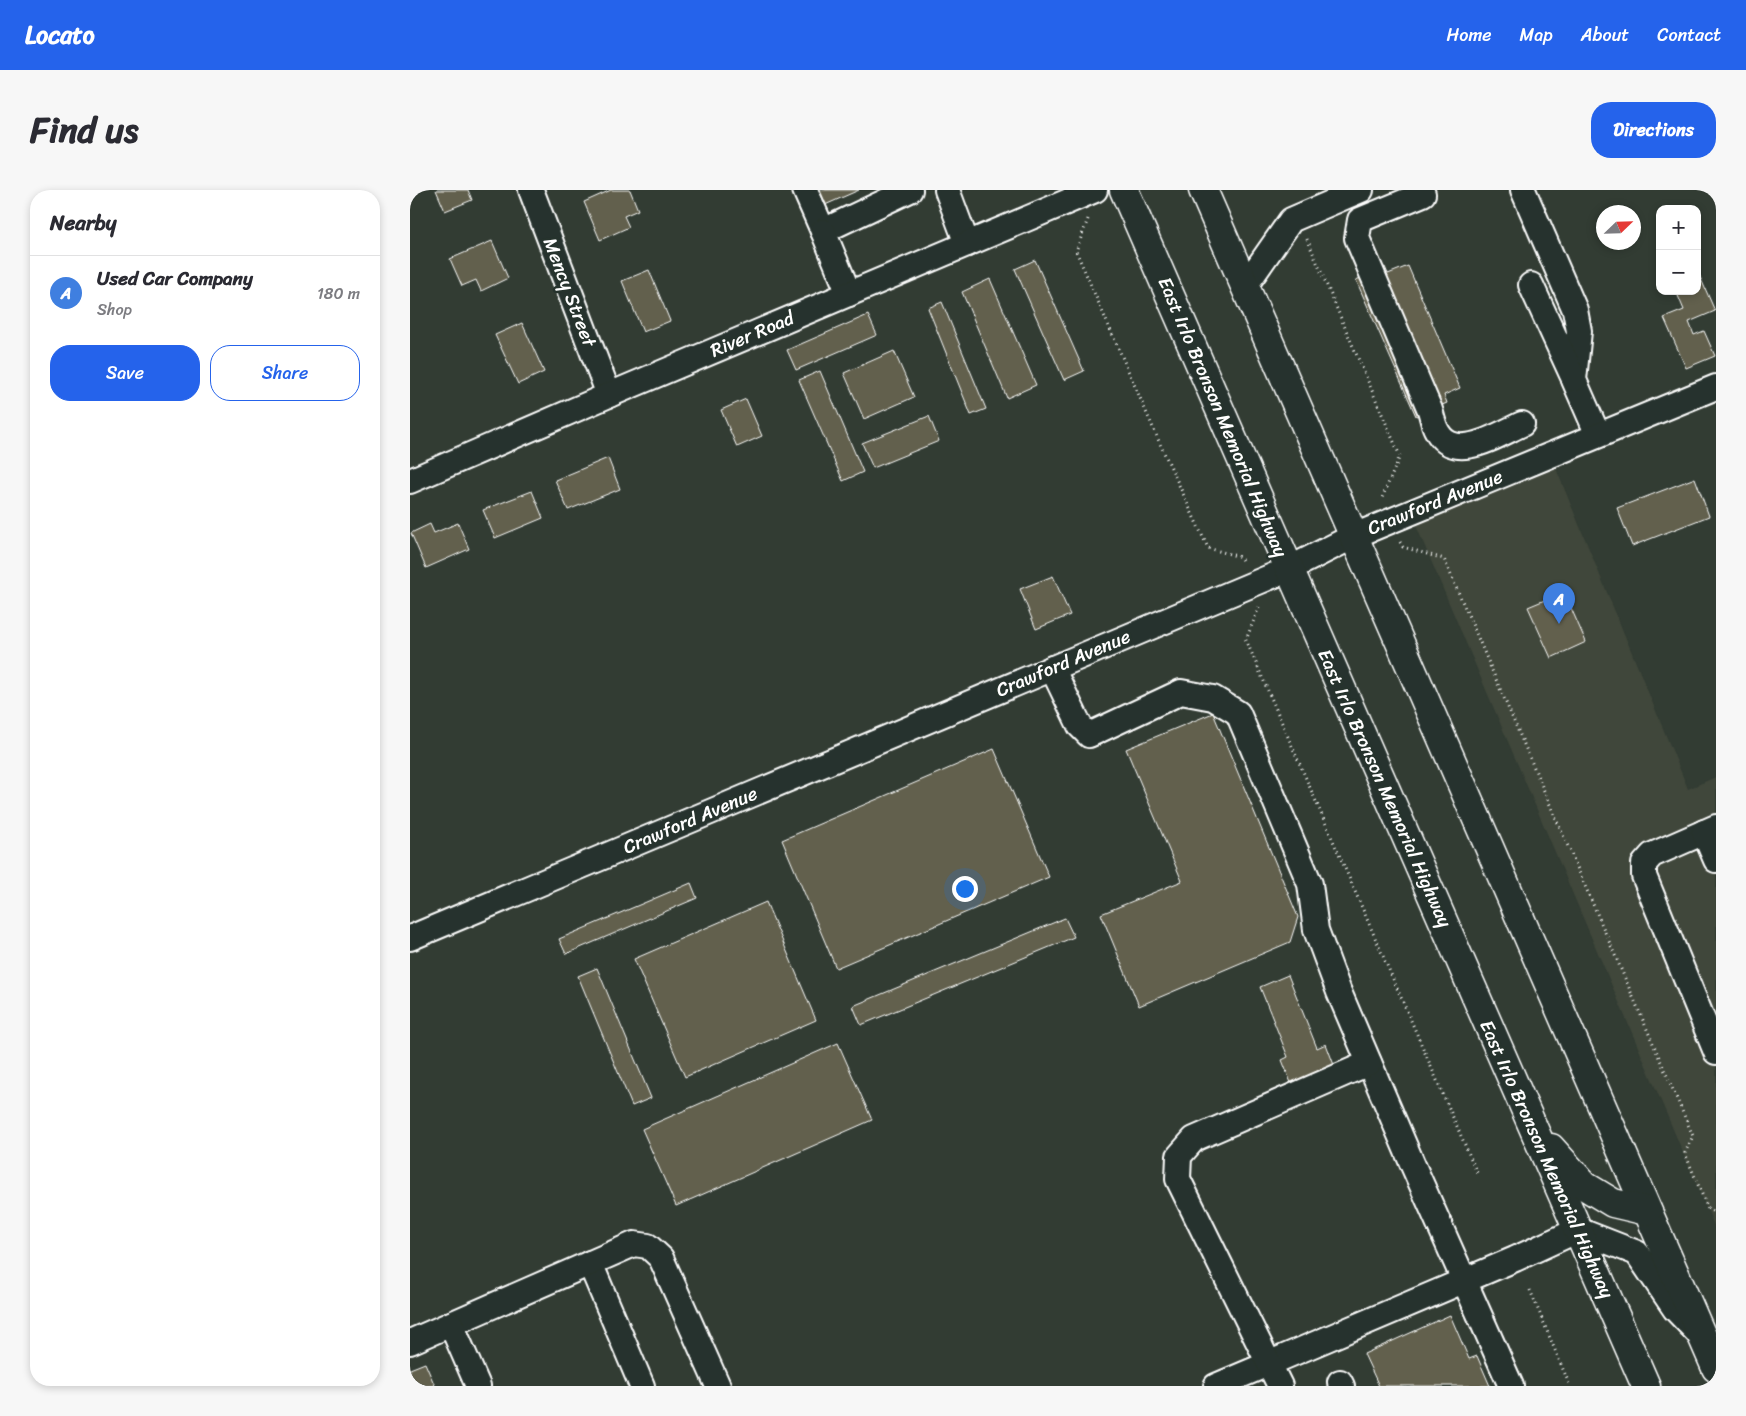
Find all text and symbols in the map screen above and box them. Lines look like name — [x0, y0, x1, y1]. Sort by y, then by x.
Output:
text: Locato — [25, 14, 95, 56]
text: Home — [1447, 19, 1492, 51]
text: Map — [1520, 19, 1553, 51]
text: About — [1581, 19, 1629, 51]
text: Contact — [1657, 19, 1721, 51]
text: Find us — [30, 99, 138, 161]
button: Directions — [1591, 102, 1716, 158]
text: Nearby — [50, 204, 116, 242]
north arrow — [1596, 205, 1641, 250]
map controls — [1656, 205, 1701, 295]
button: + — [1656, 205, 1701, 250]
street label: Mency Street — [534, 232, 606, 353]
button: − — [1656, 250, 1701, 295]
text: Used Car Company — [97, 262, 253, 295]
street label: East Irlo Bronson Memorial Highway — [1149, 272, 1297, 563]
text: A — [61, 279, 71, 308]
text: 180 m — [317, 279, 360, 308]
text: Shop — [97, 295, 132, 324]
street label: River Road — [705, 301, 801, 366]
button: Save — [50, 345, 200, 401]
button: Share — [210, 345, 360, 401]
street label: Crawford Avenue — [1362, 460, 1508, 544]
pin: A — [1543, 583, 1575, 624]
street label: Crawford Avenue — [990, 620, 1136, 706]
street label: East Irlo Bronson Memorial Highway — [1309, 643, 1462, 933]
street label: Crawford Avenue — [617, 777, 763, 863]
your location — [952, 876, 978, 902]
street label: East Irlo Bronson Memorial Highway — [1471, 1014, 1624, 1304]

